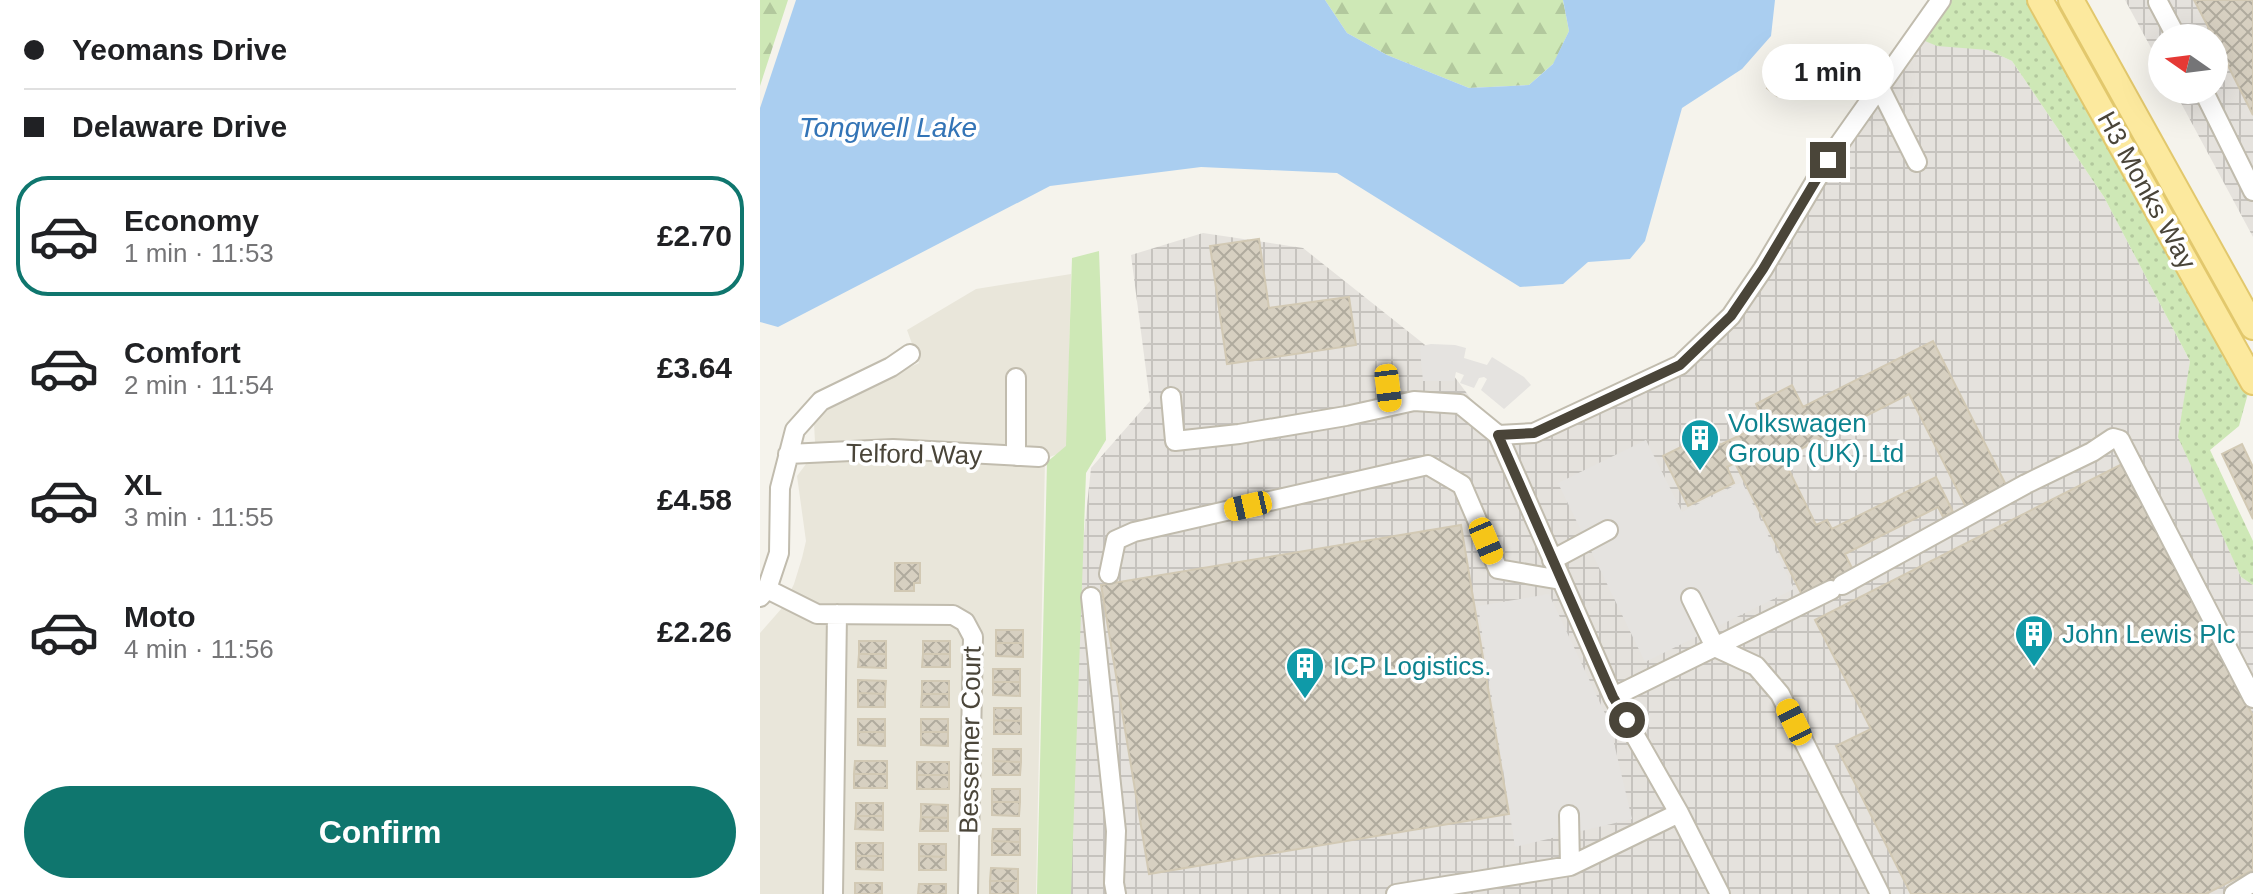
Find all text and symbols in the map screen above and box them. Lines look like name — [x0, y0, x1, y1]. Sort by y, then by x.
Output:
north arrow — [2148, 24, 2228, 104]
map controls — [2148, 24, 2228, 104]
text: Yeomans Drive — [72, 33, 287, 66]
callout: 1 min — [1762, 44, 1894, 100]
text: 1 min — [1794, 57, 1862, 87]
street label: H3 Monks Way — [2091, 106, 2203, 274]
text: Delaware Drive — [72, 110, 287, 143]
water label: Tongwell Lake — [799, 112, 977, 143]
route end — [1810, 142, 1846, 178]
icon: car — [28, 200, 100, 272]
text: Economy — [124, 204, 259, 237]
text: £2.70 — [657, 219, 732, 252]
text: 1 min · 11:53 — [124, 238, 274, 268]
icon: car — [28, 332, 100, 404]
text: Comfort — [124, 336, 241, 369]
text: £3.64 — [657, 351, 732, 384]
car — [1373, 363, 1403, 413]
text: 2 min · 11:54 — [124, 370, 274, 400]
place label: Volkswagen Group (UK) Ltd — [1728, 408, 1904, 468]
building icon: Volkswagen Group (UK) Ltd — [1679, 417, 1721, 472]
street label: Telford Way — [846, 438, 982, 470]
icon: car — [28, 464, 100, 536]
text: XL — [124, 468, 162, 501]
text: £4.58 — [657, 483, 732, 516]
car — [1222, 489, 1274, 523]
text: 3 min · 11:55 — [124, 502, 274, 532]
car — [1466, 514, 1506, 568]
icon: car — [28, 596, 100, 668]
text: Moto — [124, 600, 196, 633]
building icon: John Lewis Plc — [2013, 613, 2055, 668]
text: £2.26 — [657, 615, 732, 648]
place label: John Lewis Plc — [2062, 619, 2235, 649]
text: 4 min · 11:56 — [124, 634, 274, 664]
street label: Bessemer Court — [953, 645, 987, 834]
building icon: ICP Logistics. — [1284, 645, 1326, 700]
place label: ICP Logistics. — [1333, 651, 1491, 681]
car — [1773, 695, 1815, 749]
route start — [1609, 702, 1645, 738]
button: Confirm — [24, 786, 736, 878]

